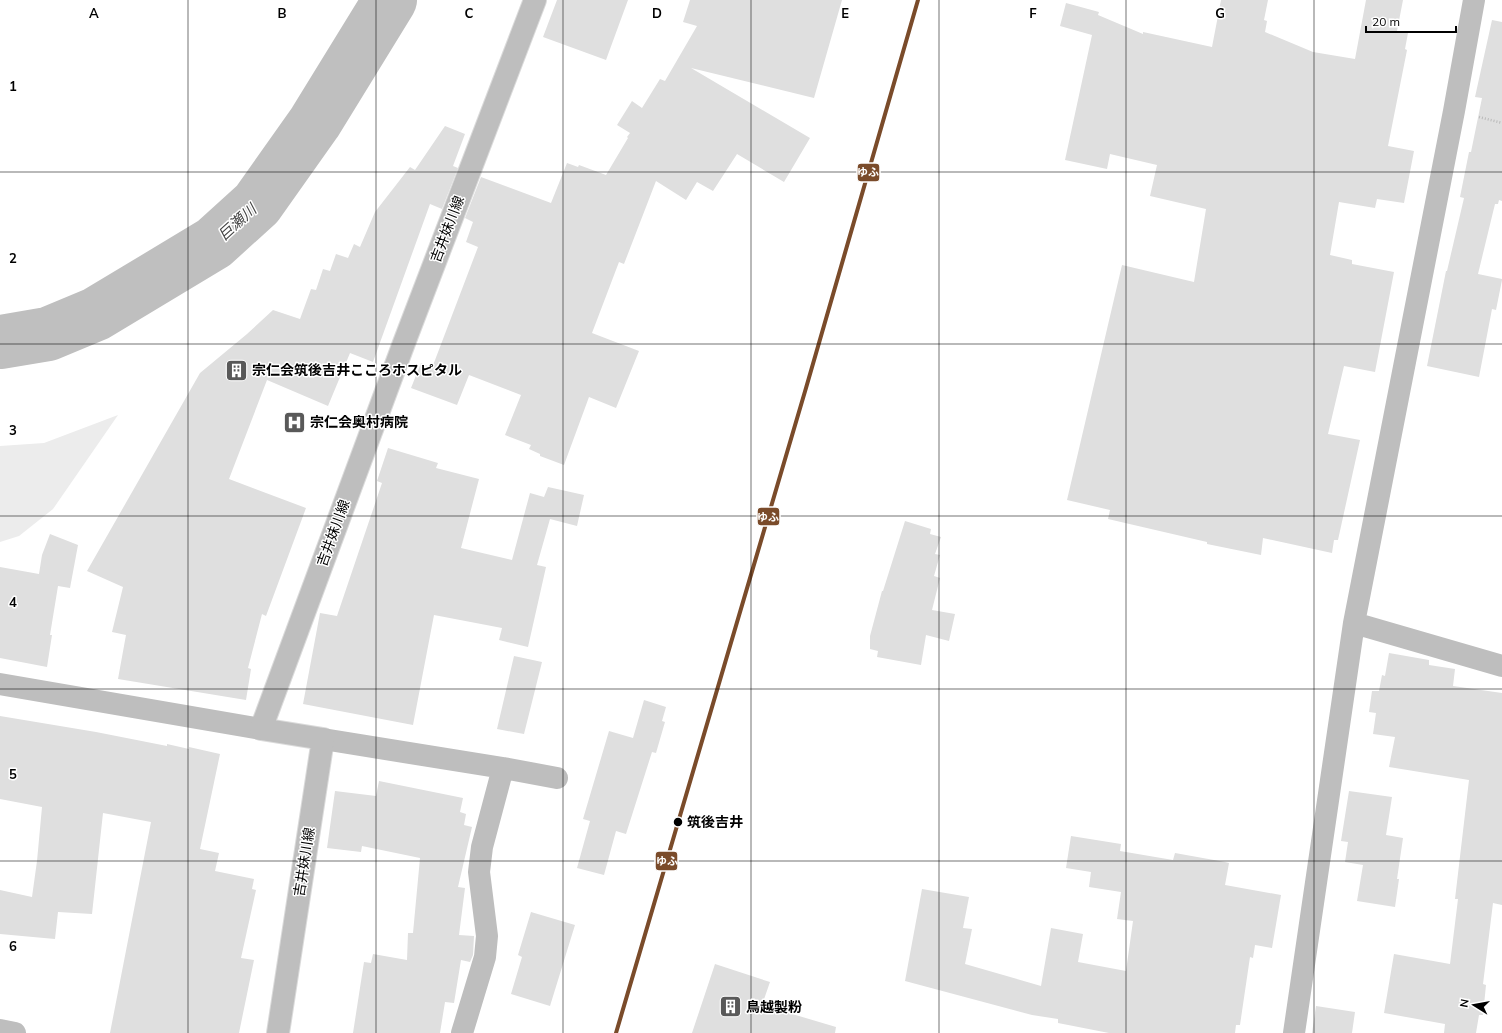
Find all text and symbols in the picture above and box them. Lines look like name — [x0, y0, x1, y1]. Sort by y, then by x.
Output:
text: A — [89, 5, 99, 21]
text: B — [278, 5, 287, 21]
text: C — [465, 5, 474, 21]
text: D — [652, 5, 662, 21]
text: E — [841, 5, 849, 21]
text: F — [1029, 5, 1037, 21]
text: G — [1215, 5, 1225, 21]
scale bar — [1366, 8, 1456, 34]
text: 20 m — [1372, 14, 1400, 29]
text: 1 — [9, 78, 17, 94]
line badge: ゆふ — [857, 163, 880, 182]
text: ゆふ — [857, 165, 879, 179]
street label: 吉井妹川線 — [426, 193, 468, 265]
water label: 巨瀬川 — [214, 199, 262, 244]
text: 2 — [9, 250, 17, 266]
building icon: 宗仁会筑後吉井こころホスピタル — [224, 357, 250, 383]
place label: 宗仁会筑後吉井こころホスピタル — [252, 361, 462, 379]
hospital icon: 宗仁会奥村病院 — [281, 409, 307, 435]
place label: 宗仁会奥村病院 — [310, 413, 408, 431]
text: 3 — [9, 422, 17, 438]
street label: 吉井妹川線 — [313, 497, 353, 569]
line badge: ゆふ — [757, 507, 780, 526]
text: ゆふ — [757, 510, 779, 524]
text: 4 — [9, 594, 17, 610]
text: 5 — [9, 766, 17, 782]
place label: 筑後吉井 — [687, 813, 743, 831]
marker: 筑後吉井 — [672, 816, 684, 828]
street label: 吉井妹川線 — [290, 826, 318, 898]
line badge: ゆふ — [655, 851, 678, 871]
text: ゆふ — [656, 854, 678, 868]
text: 6 — [9, 938, 17, 954]
north arrow — [1454, 985, 1494, 1025]
building icon: 鳥越製粉 — [718, 994, 744, 1020]
place label: 鳥越製粉 — [746, 998, 802, 1016]
text: N — [1457, 998, 1472, 1009]

